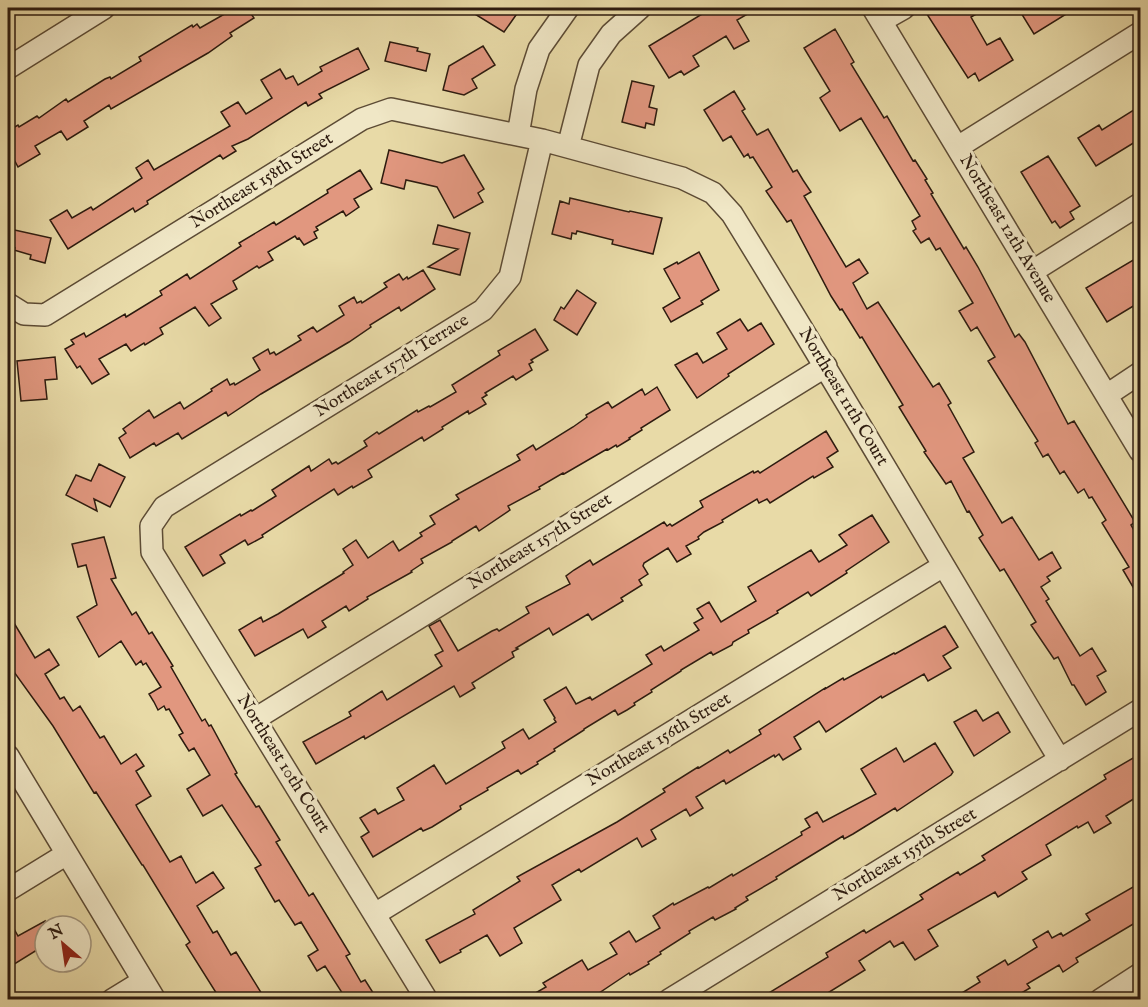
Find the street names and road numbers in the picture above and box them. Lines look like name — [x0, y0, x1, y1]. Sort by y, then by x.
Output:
street label: Northeast 158th Street — [186, 128, 338, 234]
street label: Northeast 12th Avenue — [954, 150, 1060, 308]
street label: Northeast 157th Terrace — [311, 309, 473, 423]
street label: Northeast 11th Court — [793, 324, 893, 470]
street label: Northeast 157th Street — [464, 488, 616, 596]
street label: Northeast 156th Street — [582, 688, 736, 792]
street label: Northeast 10th Court — [231, 690, 335, 838]
street label: Northeast 155th Street — [829, 803, 981, 907]

